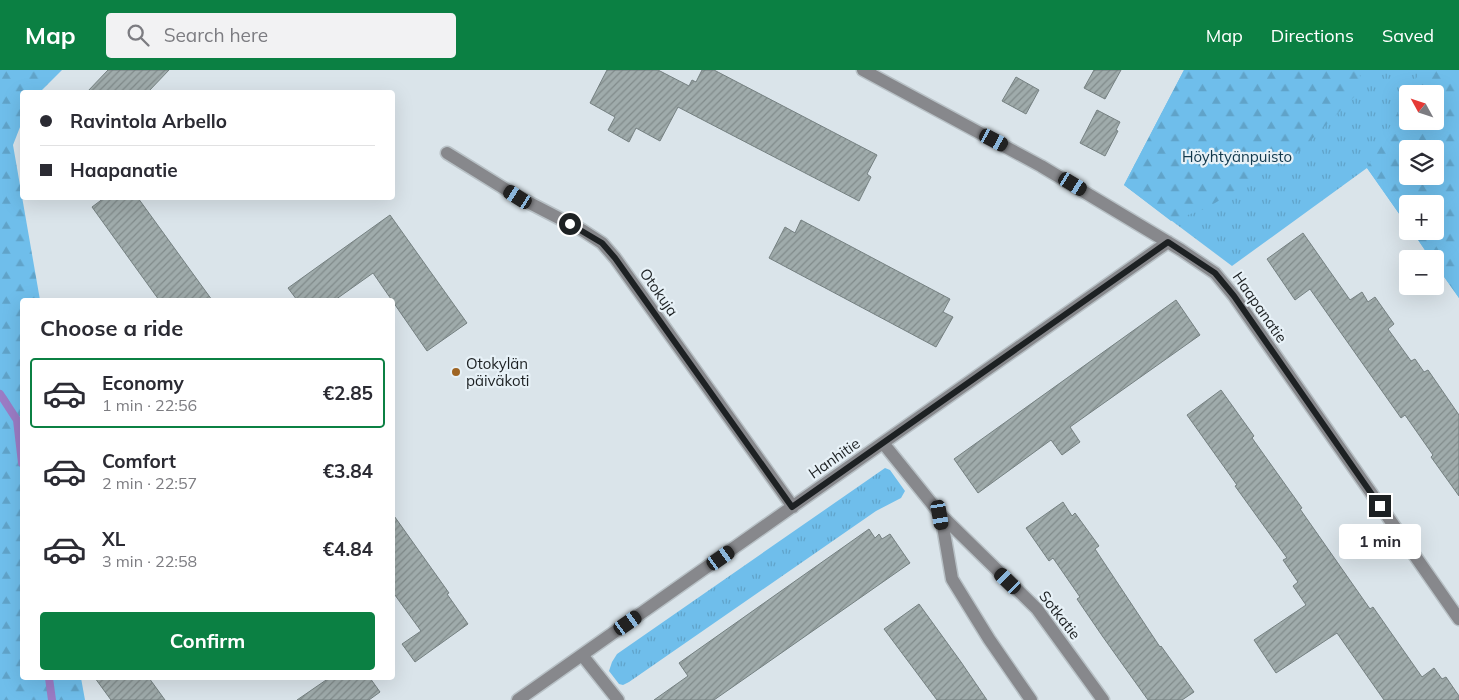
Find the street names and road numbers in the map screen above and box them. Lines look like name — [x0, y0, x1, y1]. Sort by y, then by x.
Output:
street label: Otokuja — [636, 264, 682, 320]
street label: Haapanatie — [1229, 268, 1291, 346]
street label: Hanhitie — [805, 433, 863, 483]
street label: Sotkatie — [1035, 587, 1085, 643]

